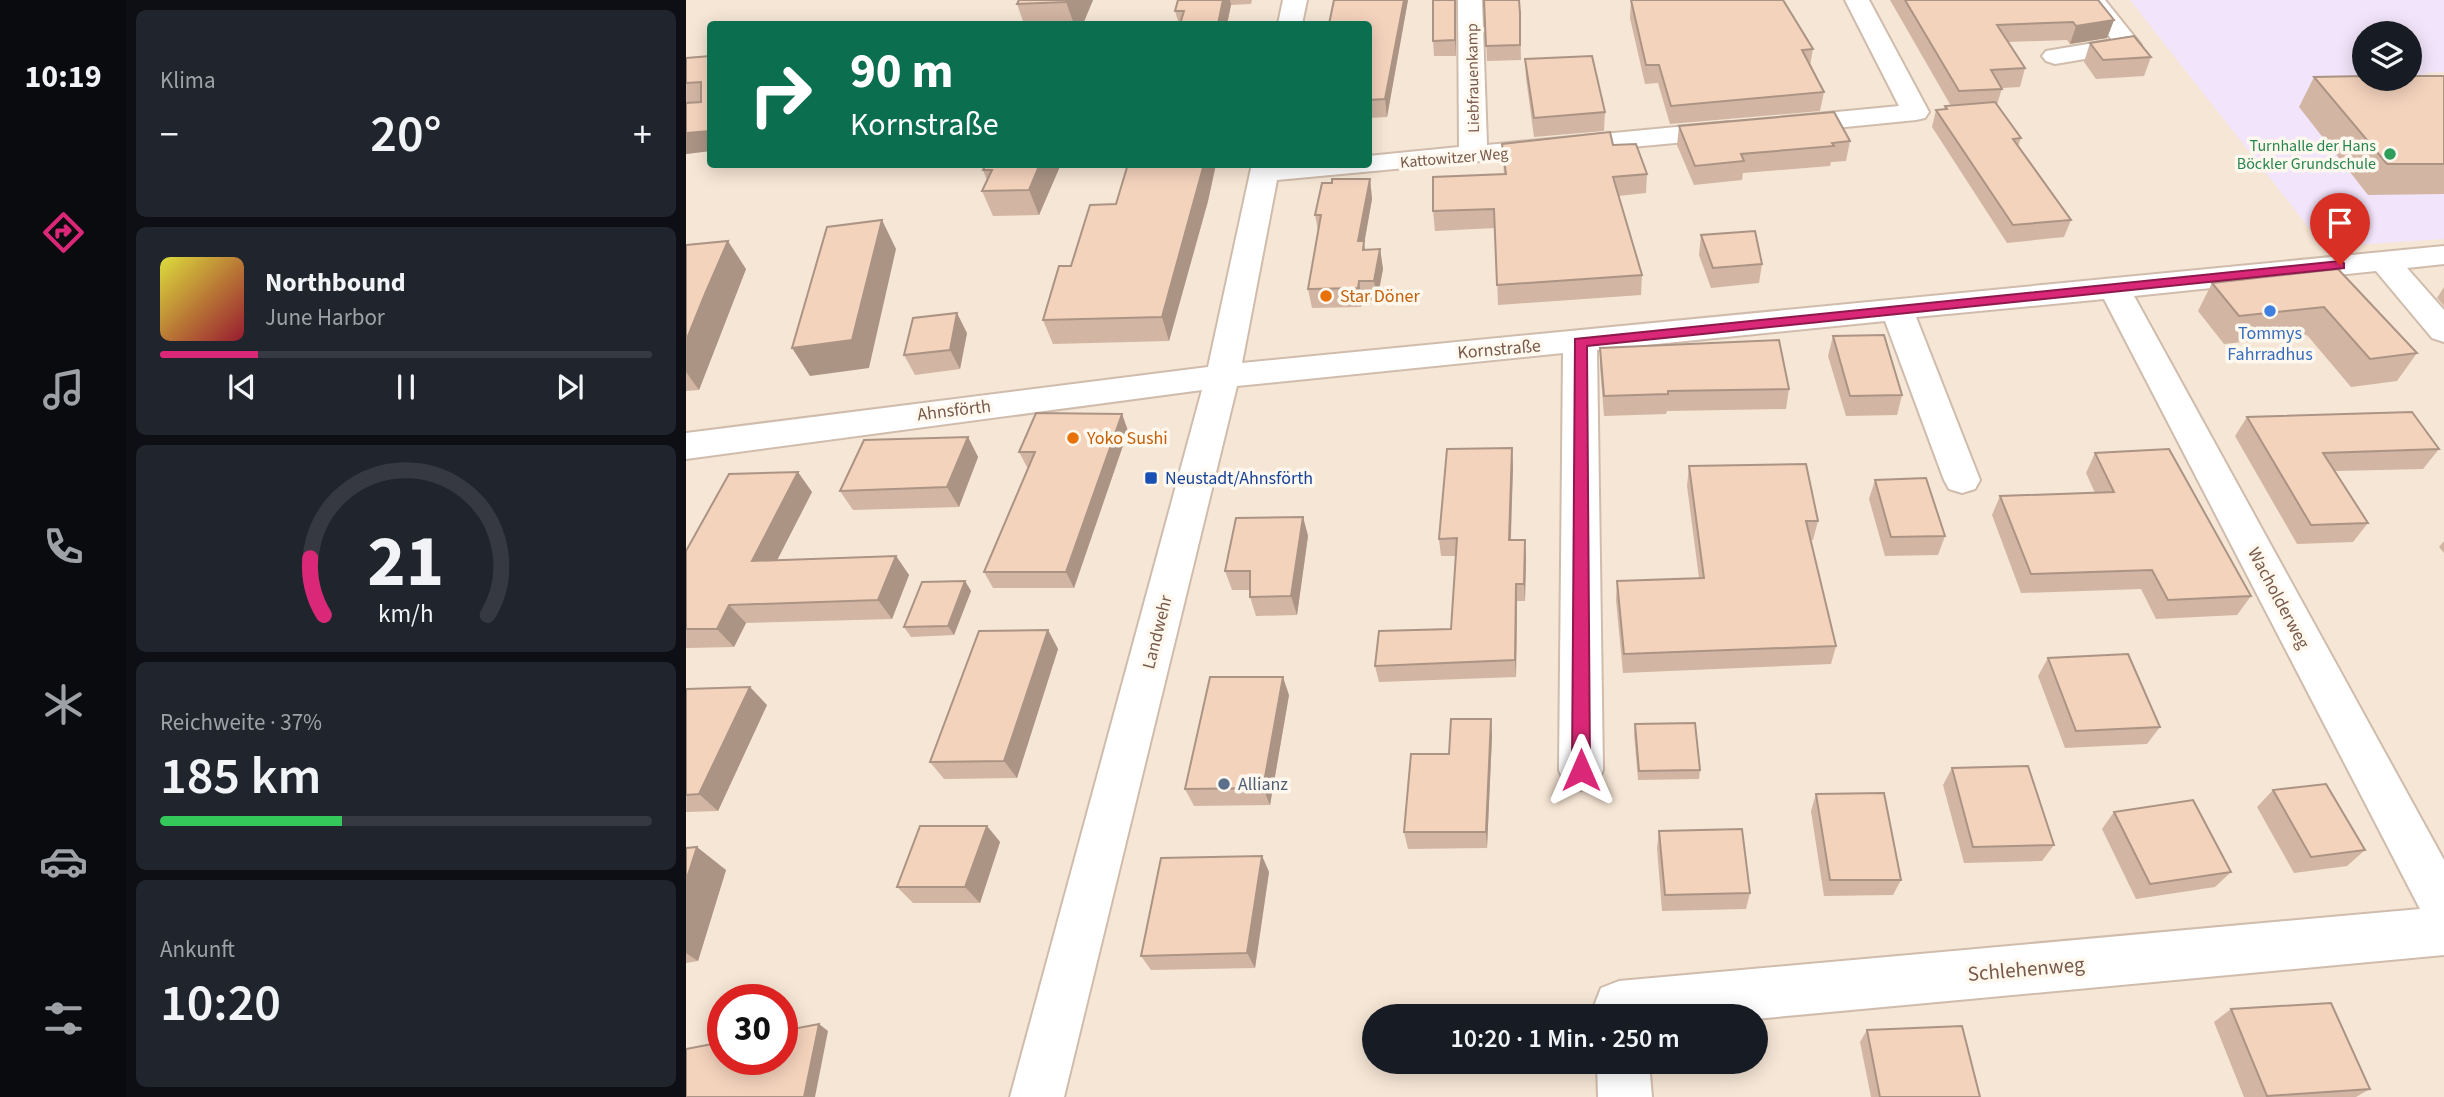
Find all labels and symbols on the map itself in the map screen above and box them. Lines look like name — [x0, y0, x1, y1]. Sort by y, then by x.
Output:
street label: Liebfrauenkamp — [1461, 23, 1485, 133]
place label: Turnhalle der Hans Böckler Grundschule — [2237, 135, 2376, 175]
street label: Kattowitzer Weg — [1399, 142, 1509, 174]
marker: Turnhalle der Hans Böckler Grundschule — [2382, 146, 2398, 162]
pin — [2310, 193, 2370, 265]
place label: Star Döner — [1340, 284, 1420, 309]
marker: Star Döner — [1318, 288, 1334, 304]
marker: Tommys Fahrradhus — [2262, 303, 2278, 319]
place label: Tommys Fahrradhus — [2227, 321, 2313, 367]
street label: Kornstraße — [1456, 333, 1542, 366]
street label: Ahnsförth — [916, 394, 992, 427]
place label: Yoko Sushi — [1086, 426, 1168, 451]
marker: Yoko Sushi — [1065, 430, 1081, 446]
place label: Neustadt/Ahnsförth — [1165, 466, 1313, 491]
marker: Neustadt/Ahnsförth — [1143, 470, 1159, 486]
street label: Wacholderweg — [2241, 543, 2316, 653]
street label: Landwehr — [1136, 592, 1179, 672]
position arrow — [1544, 733, 1618, 807]
place label: Allianz — [1238, 772, 1288, 797]
marker: Allianz — [1216, 776, 1232, 792]
street label: Schlehenweg — [1966, 949, 2086, 989]
speed limit sign: 30 — [707, 984, 798, 1075]

